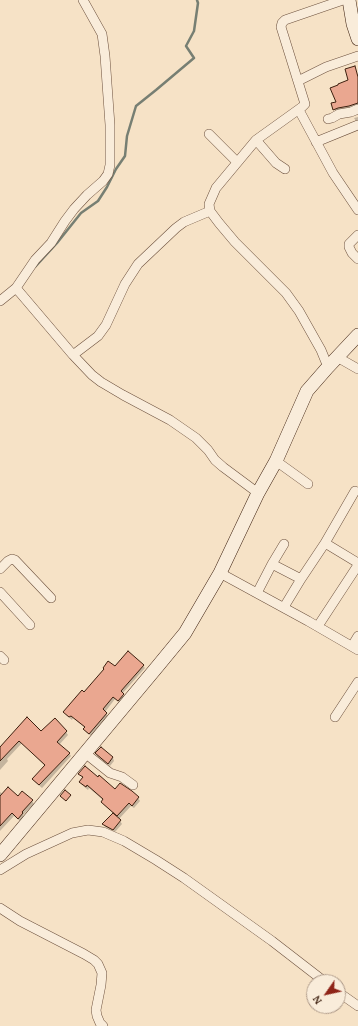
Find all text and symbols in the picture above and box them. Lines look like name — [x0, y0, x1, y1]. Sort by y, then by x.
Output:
north arrow — [306, 974, 346, 1014]
text: N — [308, 993, 326, 1008]

